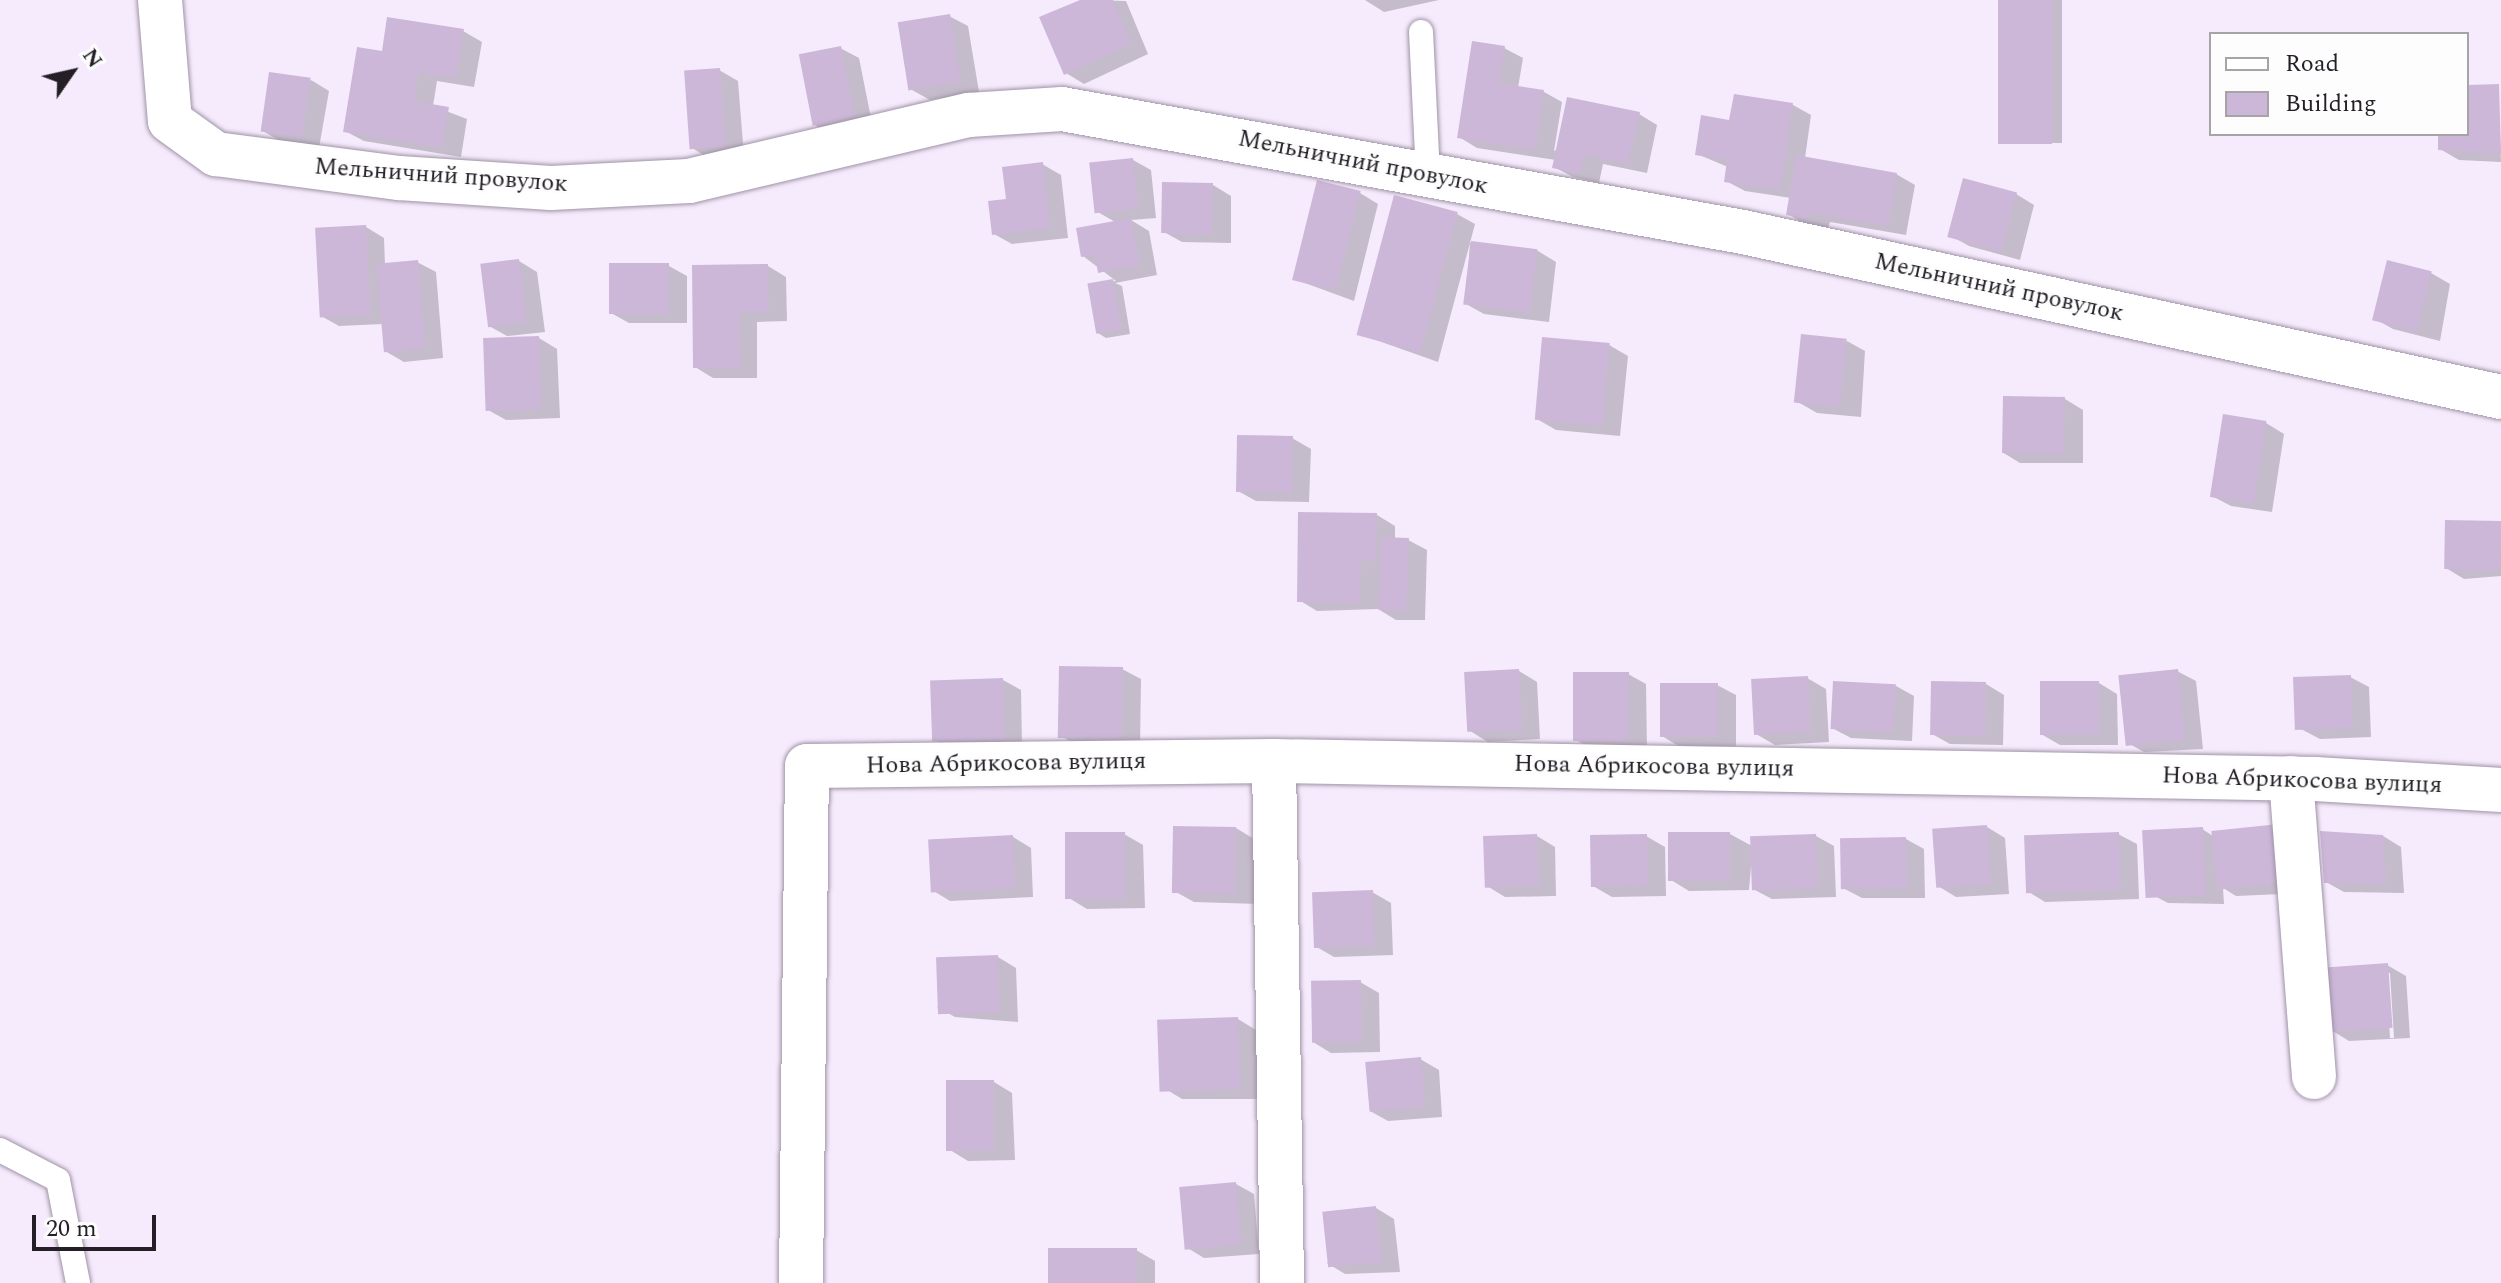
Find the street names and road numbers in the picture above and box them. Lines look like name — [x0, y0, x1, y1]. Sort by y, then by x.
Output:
street label: Мельничний провулок — [1236, 125, 1490, 201]
street label: Мельничний провулок — [313, 153, 569, 199]
street label: Мельничний провулок — [1872, 248, 2126, 328]
street label: Нова Абрикосова вулиця — [866, 747, 1146, 781]
street label: Нова Абрикосова вулиця — [1514, 750, 1794, 784]
street label: Нова Абрикосова вулиця — [2161, 762, 2443, 800]

